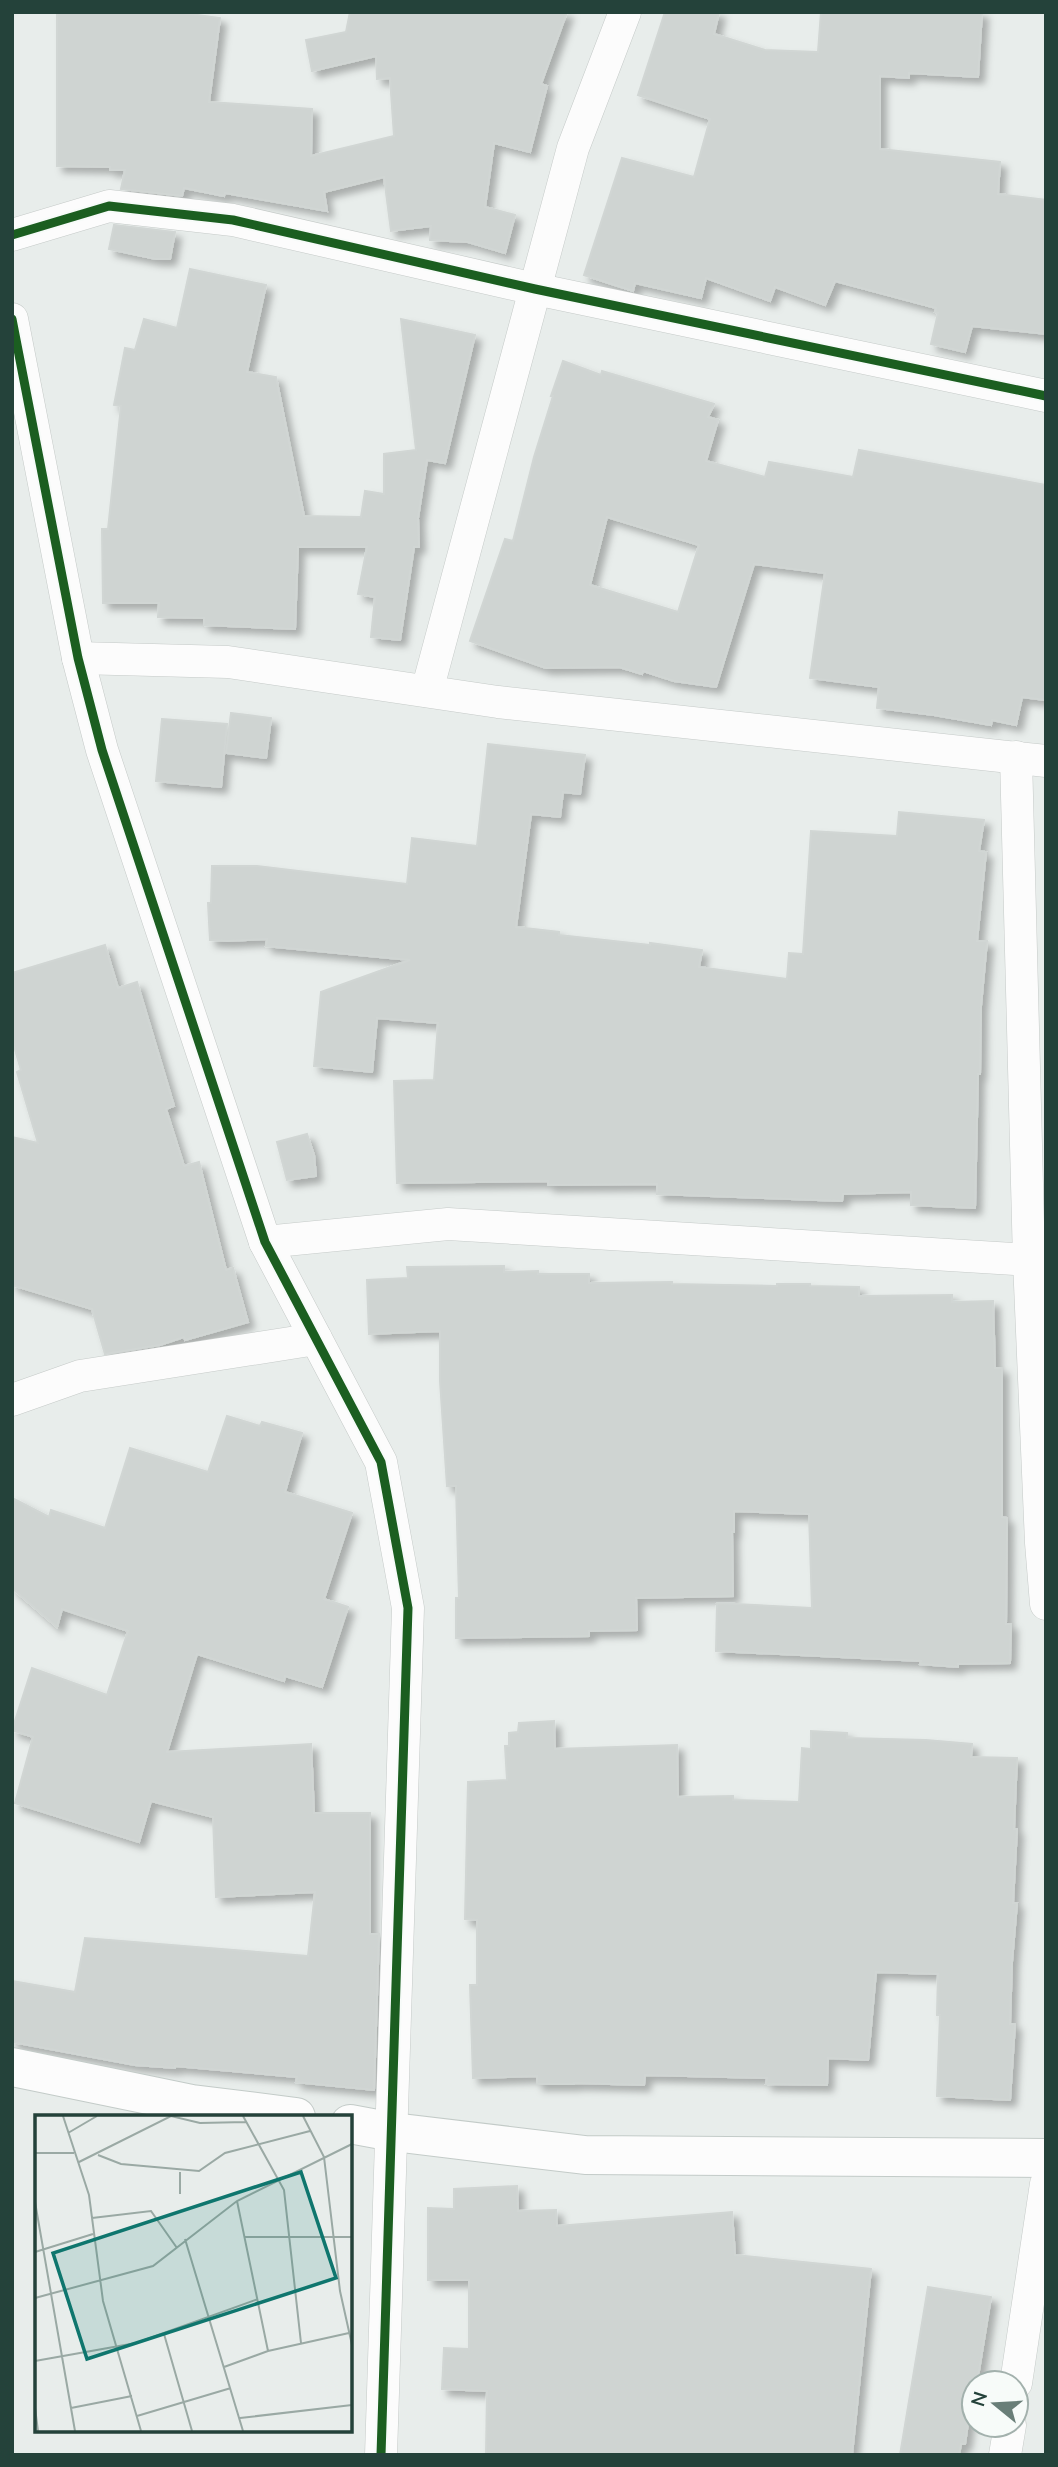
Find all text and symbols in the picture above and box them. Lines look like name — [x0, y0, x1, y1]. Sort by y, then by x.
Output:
inset map — [35, 2115, 352, 2432]
north arrow — [960, 2369, 1030, 2439]
text: N — [965, 2388, 994, 2410]

